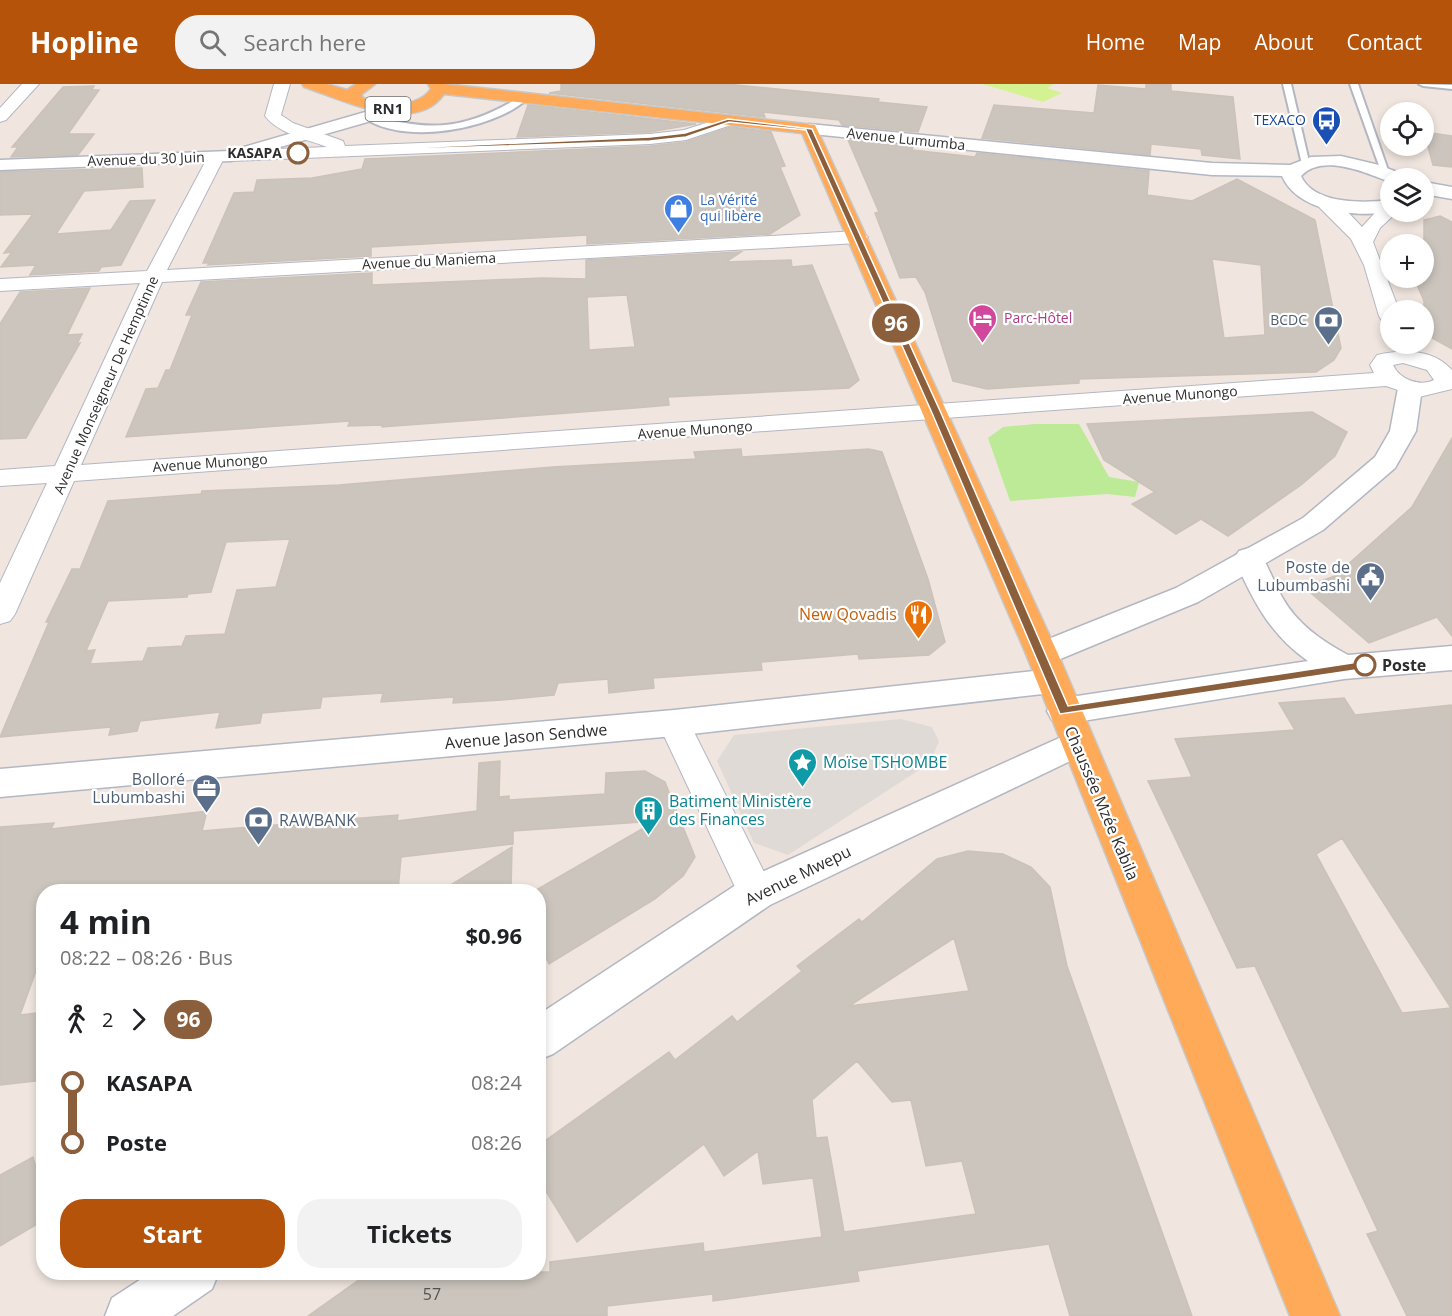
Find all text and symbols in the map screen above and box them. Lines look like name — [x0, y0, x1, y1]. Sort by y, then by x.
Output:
search box — [175, 15, 595, 69]
text: Hopline — [30, 23, 139, 61]
icon: search — [196, 26, 229, 59]
text: Search here — [244, 27, 366, 57]
text: Home — [1086, 28, 1145, 56]
text: Map — [1178, 28, 1221, 56]
text: About — [1254, 28, 1314, 56]
text: Contact — [1347, 28, 1422, 56]
road number: RN1 — [366, 97, 410, 121]
map controls — [1380, 102, 1434, 354]
button: locate — [1380, 102, 1434, 156]
bus stop icon: TEXACO — [1311, 104, 1343, 146]
place label: TEXACO — [1254, 110, 1306, 129]
street label: Avenue Lumumba — [846, 123, 966, 154]
marker: KASAPA — [287, 142, 309, 164]
place label: KASAPA — [227, 143, 282, 162]
street label: Avenue du 30 Juin — [87, 147, 205, 170]
button: layers — [1380, 168, 1434, 222]
place label: La Vérité qui libère — [700, 190, 762, 225]
shop icon: La Vérité qui libère — [663, 192, 695, 234]
button: + — [1380, 234, 1434, 288]
street label: Avenue du Maniema — [361, 248, 497, 274]
street label: Avenue Monseigneur De Hemptinne — [49, 273, 162, 497]
button: − — [1380, 300, 1434, 354]
hotel icon: Parc-Hôtel — [967, 302, 999, 344]
line badge: 96 — [869, 304, 923, 342]
bank icon: BCDC — [1312, 304, 1344, 346]
place label: Parc-Hôtel — [1004, 308, 1072, 327]
text: 96 — [884, 309, 908, 337]
place label: BCDC — [1270, 310, 1307, 329]
street label: Avenue Munongo — [1122, 381, 1238, 408]
street label: Avenue Munongo — [637, 416, 753, 443]
street label: Avenue Munongo — [152, 449, 268, 476]
place label: Poste de Lubumbashi — [1257, 556, 1350, 596]
public building icon: Poste de Lubumbashi — [1355, 560, 1387, 602]
restaurant icon: New Qovadis — [902, 598, 934, 640]
place label: New Qovadis — [799, 603, 897, 625]
marker: Poste — [1354, 654, 1376, 676]
place label: Poste — [1382, 654, 1426, 676]
street label: Avenue Jason Sendwe — [444, 718, 608, 754]
street label: Chaussée Mzée Kabila — [1060, 723, 1144, 883]
place icon: Moïse TSHOMBE — [786, 746, 818, 788]
place label: Moïse TSHOMBE — [823, 751, 947, 773]
place label: Bolloré Lubumbashi — [92, 768, 185, 808]
office icon: Bolloré Lubumbashi — [190, 772, 222, 814]
place label: Batiment Ministère des Finances — [669, 790, 812, 830]
building icon: Batiment Ministère des Finances — [632, 794, 664, 836]
bank icon: RAWBANK — [242, 804, 274, 846]
place label: RAWBANK — [279, 809, 356, 831]
street label: Avenue Mwepu — [741, 840, 855, 910]
text: 4 min — [60, 899, 152, 944]
text: $0.96 — [465, 920, 522, 950]
text: 08:22 – 08:26 · Bus — [60, 944, 233, 971]
icon: walk — [60, 1003, 93, 1036]
icon: forward — [122, 1003, 155, 1036]
text: 96 — [176, 1005, 200, 1033]
text: 2 — [102, 1006, 113, 1033]
text: KASAPA — [106, 1067, 192, 1097]
text: 08:24 — [471, 1069, 522, 1096]
text: Poste — [106, 1127, 167, 1157]
text: 08:26 — [471, 1129, 522, 1156]
button: Start — [60, 1199, 285, 1268]
button: Tickets — [297, 1199, 522, 1268]
house number: 57 — [423, 1283, 441, 1305]

